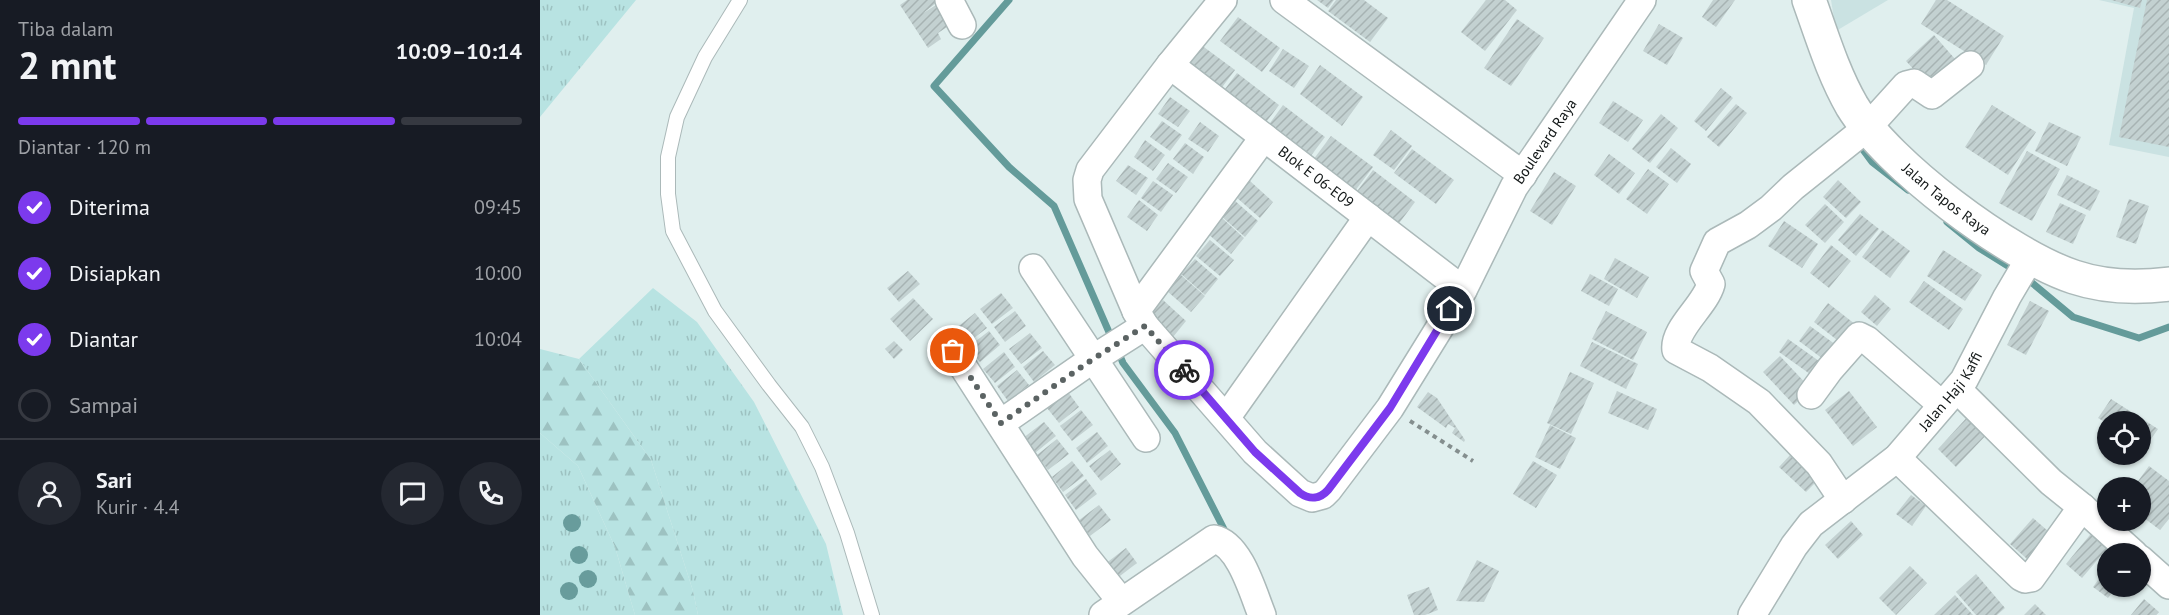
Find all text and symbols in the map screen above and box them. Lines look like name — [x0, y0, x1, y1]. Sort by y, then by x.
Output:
text: Tiba dalam — [18, 16, 113, 42]
text: 10:09–10:14 — [396, 37, 522, 65]
text: 2 mnt — [18, 39, 116, 90]
street label: Boulevard Raya — [1509, 95, 1581, 187]
text: Diantar · 120 m — [18, 134, 151, 160]
street label: Blok E 06-E09 — [1275, 142, 1358, 212]
street label: Jalan Tapos Raya — [1898, 158, 1994, 239]
icon: check — [18, 191, 51, 224]
text: Diterima — [69, 193, 150, 221]
text: 09:45 — [474, 194, 522, 220]
icon: check — [18, 257, 51, 290]
text: Disiapkan — [69, 259, 161, 287]
text: 10:00 — [474, 260, 522, 286]
pin — [1424, 283, 1475, 334]
icon: home — [1433, 292, 1466, 325]
icon: check — [18, 323, 51, 356]
text: Diantar — [69, 325, 138, 353]
pin — [927, 325, 978, 376]
text: 10:04 — [474, 326, 522, 352]
icon: bag — [936, 334, 969, 367]
courier — [1154, 340, 1214, 400]
street label: Jalan Haji Kaffi — [1914, 348, 1986, 435]
icon: bike — [1168, 354, 1201, 387]
text: Sampai — [69, 391, 138, 419]
map controls — [2097, 411, 2151, 597]
button: locate — [2097, 411, 2151, 465]
button: person — [18, 462, 81, 525]
button: chat — [381, 462, 444, 525]
button: phone — [459, 462, 522, 525]
text: Sari — [96, 466, 132, 494]
button: + — [2097, 477, 2151, 531]
text: Kurir · 4.4 — [96, 494, 179, 520]
button: − — [2097, 543, 2151, 597]

